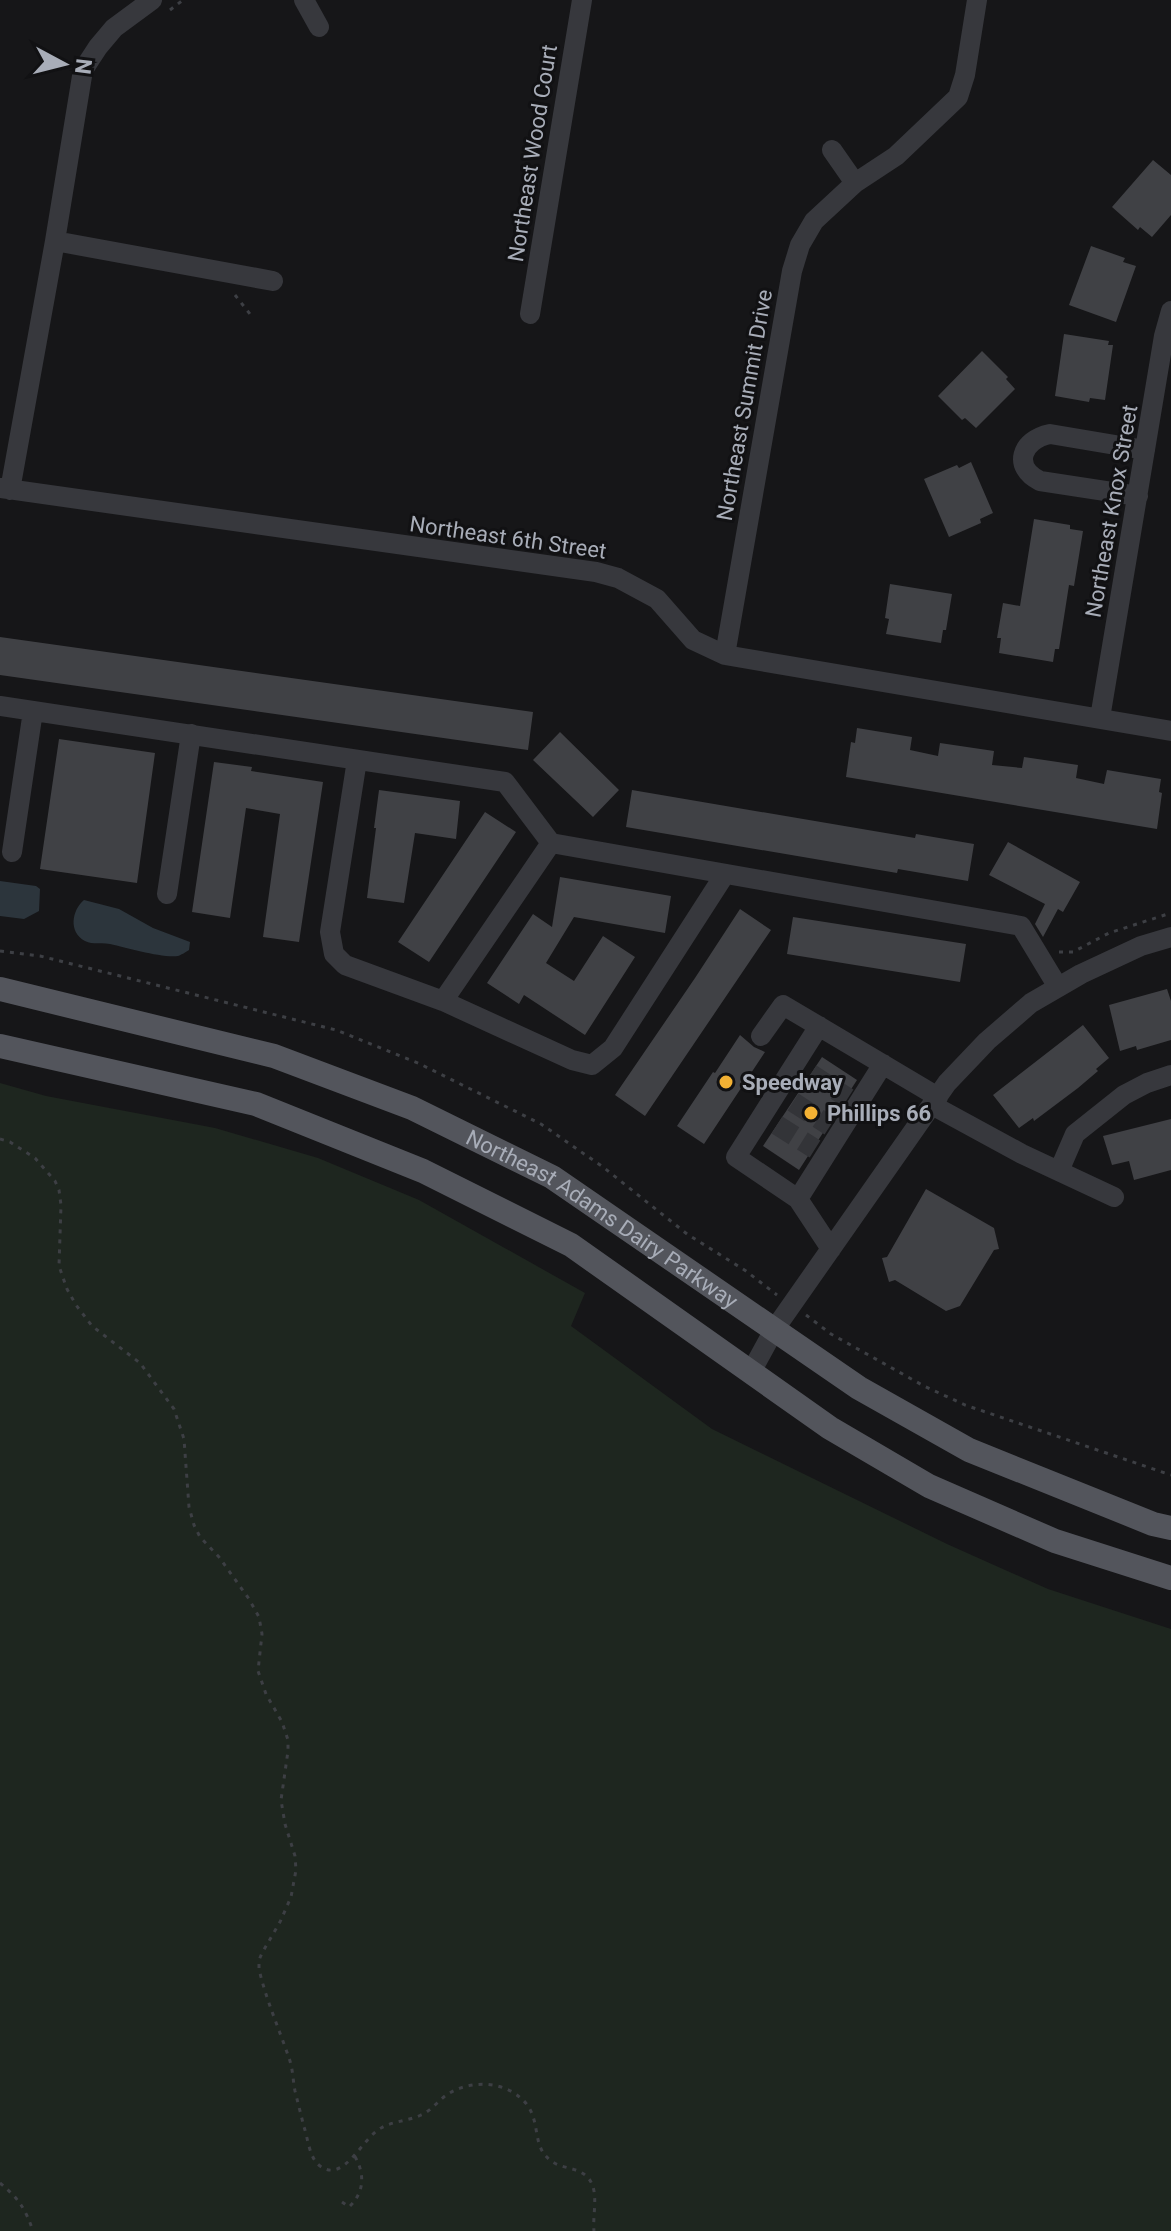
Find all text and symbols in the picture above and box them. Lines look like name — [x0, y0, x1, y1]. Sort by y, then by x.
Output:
north arrow — [24, 24, 104, 104]
street label: Northeast Wood Court — [503, 43, 562, 263]
text: N — [70, 57, 97, 76]
street label: Northeast Summit Drive — [712, 287, 777, 523]
street label: Northeast Knox Street — [1080, 403, 1143, 619]
street label: Northeast 6th Street — [408, 511, 608, 564]
place label: Speedway — [742, 1070, 844, 1095]
marker: Speedway — [717, 1073, 735, 1091]
place label: Phillips 66 — [827, 1101, 931, 1126]
marker: Phillips 66 — [802, 1104, 820, 1122]
street label: Northeast Adams Dairy Parkway — [462, 1125, 743, 1314]

